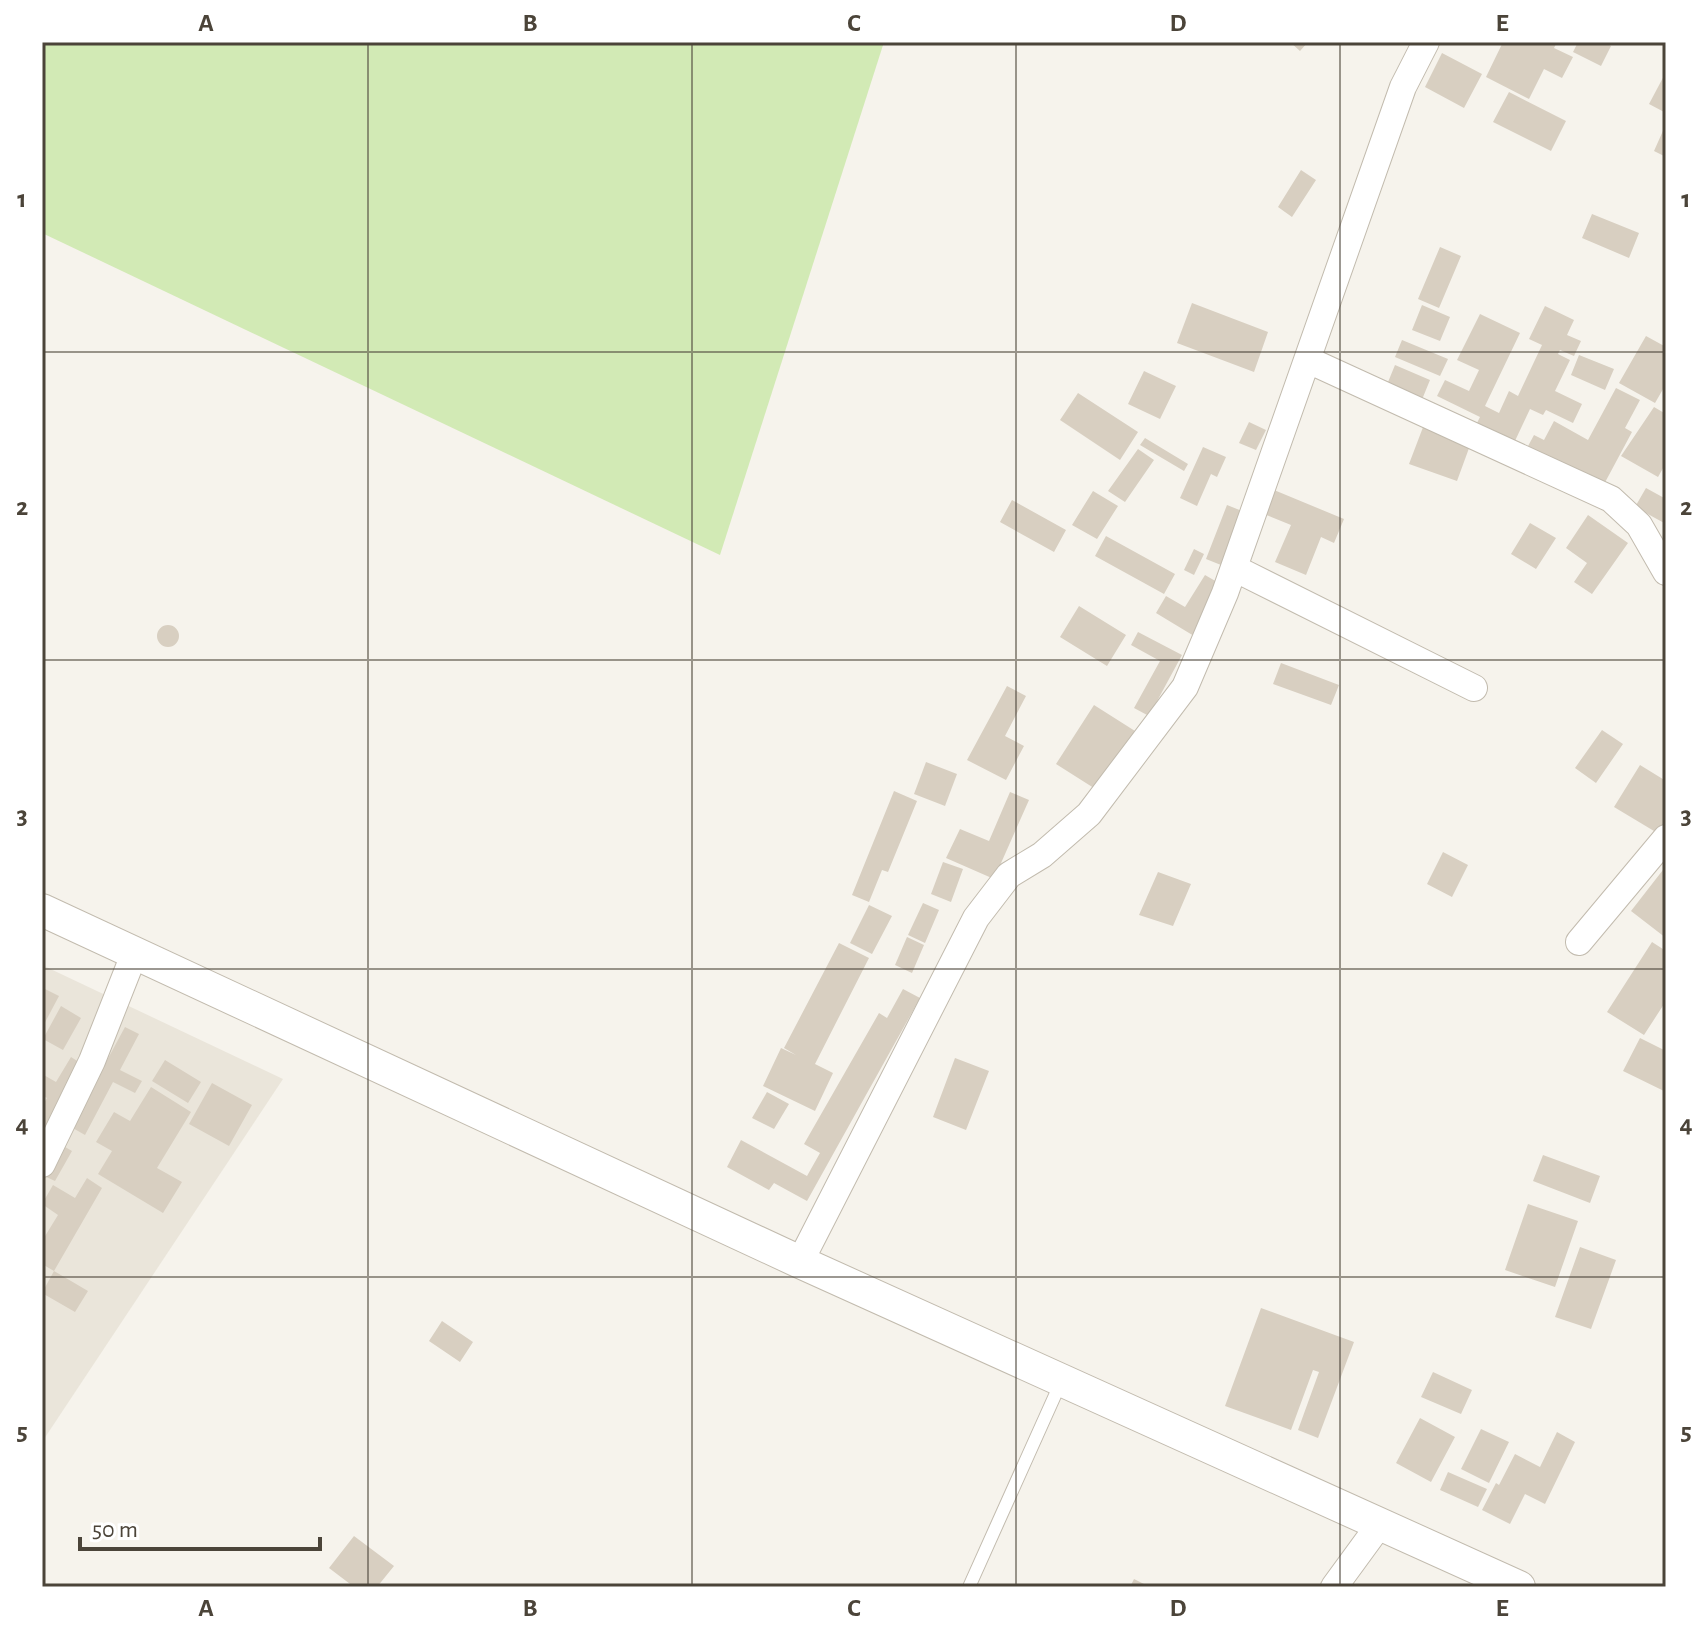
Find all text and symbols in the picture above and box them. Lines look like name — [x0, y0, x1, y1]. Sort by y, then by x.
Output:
text: A — [198, 10, 214, 36]
text: B — [522, 10, 538, 36]
text: C — [847, 10, 861, 36]
text: D — [1169, 10, 1187, 36]
text: E — [1495, 10, 1509, 36]
text: 1 — [17, 186, 27, 212]
text: 1 — [1681, 186, 1691, 212]
text: 2 — [16, 494, 28, 520]
text: 2 — [1680, 494, 1692, 520]
text: 3 — [16, 803, 28, 829]
text: 3 — [1680, 803, 1692, 829]
text: 4 — [15, 1111, 29, 1137]
text: 4 — [1679, 1111, 1693, 1137]
text: 5 — [16, 1419, 28, 1445]
text: 5 — [1680, 1419, 1692, 1445]
scale bar — [80, 1501, 320, 1551]
text: 50 m — [92, 1518, 138, 1542]
text: A — [198, 1595, 214, 1621]
text: B — [522, 1595, 538, 1621]
text: C — [847, 1595, 861, 1621]
text: D — [1169, 1595, 1187, 1621]
text: E — [1495, 1595, 1509, 1621]

